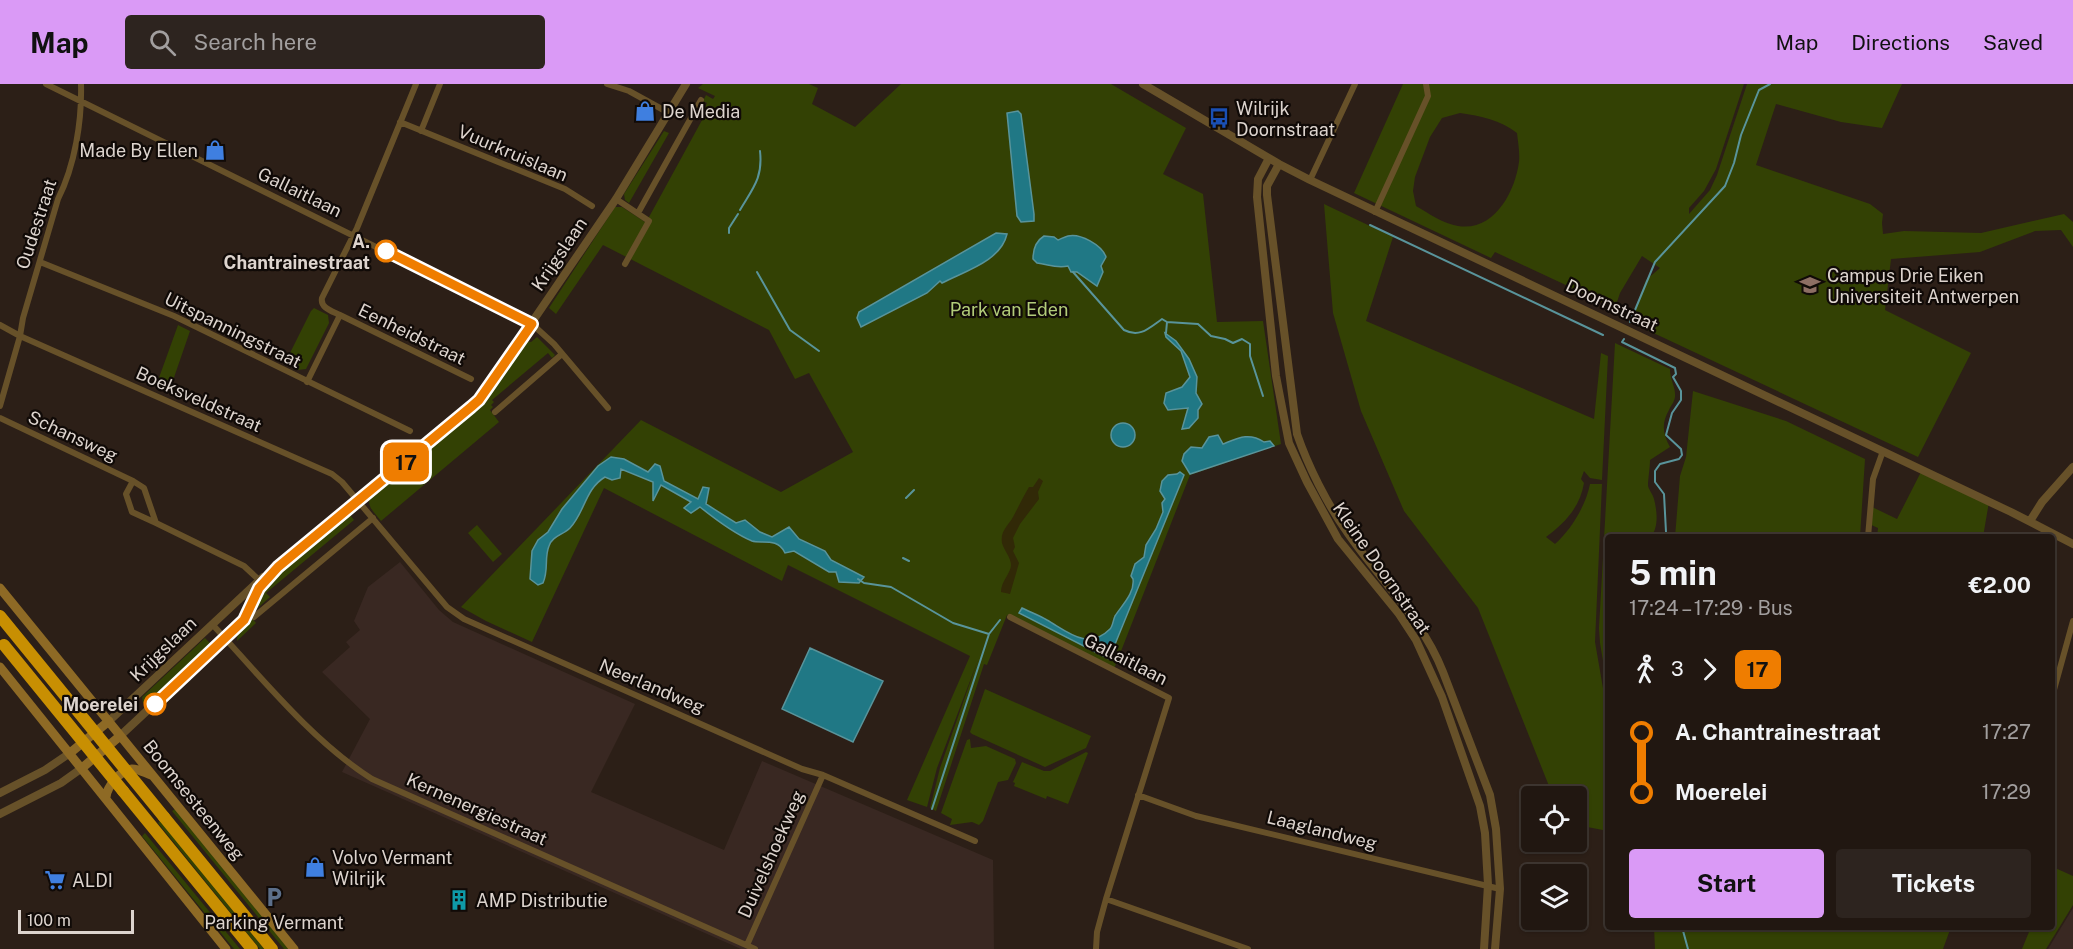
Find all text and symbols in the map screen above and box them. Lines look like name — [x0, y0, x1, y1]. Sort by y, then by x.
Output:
search box — [125, 15, 545, 69]
text: Map — [30, 26, 89, 59]
icon: search — [146, 26, 179, 59]
text: Search here — [194, 29, 317, 55]
text: Map — [1776, 30, 1818, 55]
text: Directions — [1851, 30, 1950, 55]
text: Saved — [1983, 30, 2043, 55]
place label: Wilrijk Doornstraat — [1236, 98, 1335, 140]
shop icon: De Media — [633, 99, 657, 123]
place label: De Media — [662, 101, 740, 122]
bus stop icon: Wilrijk Doornstraat — [1207, 106, 1231, 130]
street label: Vuurkruislaan — [455, 120, 571, 186]
shop icon: Made By Ellen — [203, 138, 227, 162]
place label: Made By Ellen — [79, 140, 198, 161]
street label: Gallaitlaan — [255, 163, 345, 221]
street label: Oudestraat — [12, 176, 60, 272]
street label: Krijgslaan — [527, 213, 591, 295]
place label: A. Chantrainestraat — [223, 231, 370, 273]
marker: A. Chantrainestraat — [375, 240, 397, 262]
place label: Campus Drie Eiken Universiteit Antwerpen — [1827, 265, 2019, 307]
school or university icon: Campus Drie Eiken Universiteit Antwerpen — [1798, 273, 1822, 297]
street label: Doornstraat — [1563, 275, 1661, 335]
street label: Uitspanningstraat — [161, 288, 305, 372]
street label: Eenheidstraat — [355, 299, 469, 369]
park label: Park van Eden — [950, 299, 1068, 320]
street label: Boeksveldstraat — [133, 362, 265, 436]
street label: Schansweg — [25, 406, 121, 466]
line badge: 17 — [379, 442, 433, 482]
text: 17 — [395, 450, 417, 475]
street label: Kleine Doornstraat — [1329, 498, 1435, 638]
text: 5 min — [1629, 554, 1717, 592]
text: €2.00 — [1968, 572, 2031, 598]
text: 17:24 – 17:29 · Bus — [1629, 596, 1793, 620]
street label: Krijgslaan — [125, 612, 201, 686]
street label: Gallaitlaan — [1081, 629, 1171, 689]
icon: walk — [1629, 653, 1662, 686]
icon: forward — [1693, 653, 1726, 686]
street label: Neerlandweg — [596, 654, 708, 718]
text: 3 — [1671, 657, 1684, 681]
text: 17 — [1747, 657, 1769, 682]
marker: Moerelei — [144, 693, 166, 715]
place label: Moerelei — [63, 694, 138, 715]
text: A. Chantrainestraat — [1675, 719, 1881, 745]
text: 17:27 — [1982, 720, 2031, 744]
street label: Boomsesteenweg — [139, 736, 249, 864]
street label: Kernenergiestraat — [403, 769, 551, 849]
text: Moerelei — [1675, 779, 1767, 805]
text: 17:29 — [1982, 780, 2031, 804]
map controls — [1521, 786, 1587, 930]
button: locate — [1521, 786, 1587, 852]
street label: Duivelshoekweg — [734, 787, 808, 921]
street label: Laaglandweg — [1265, 806, 1379, 854]
place label: Volvo Vermant Wilrijk — [332, 847, 453, 889]
button: Start — [1629, 849, 1824, 918]
button: Tickets — [1836, 849, 2031, 918]
shop icon: Volvo Vermant Wilrijk — [303, 855, 327, 879]
button: layers — [1521, 864, 1587, 930]
supermarket icon: ALDI — [43, 868, 67, 892]
place label: ALDI — [72, 870, 113, 891]
parking icon: Parking Vermant — [262, 885, 286, 909]
building icon: AMP Distributie — [447, 888, 471, 912]
place label: AMP Distributie — [476, 890, 608, 911]
scale bar — [18, 907, 134, 934]
text: 100 m — [27, 911, 71, 930]
place label: Parking Vermant — [204, 912, 344, 933]

